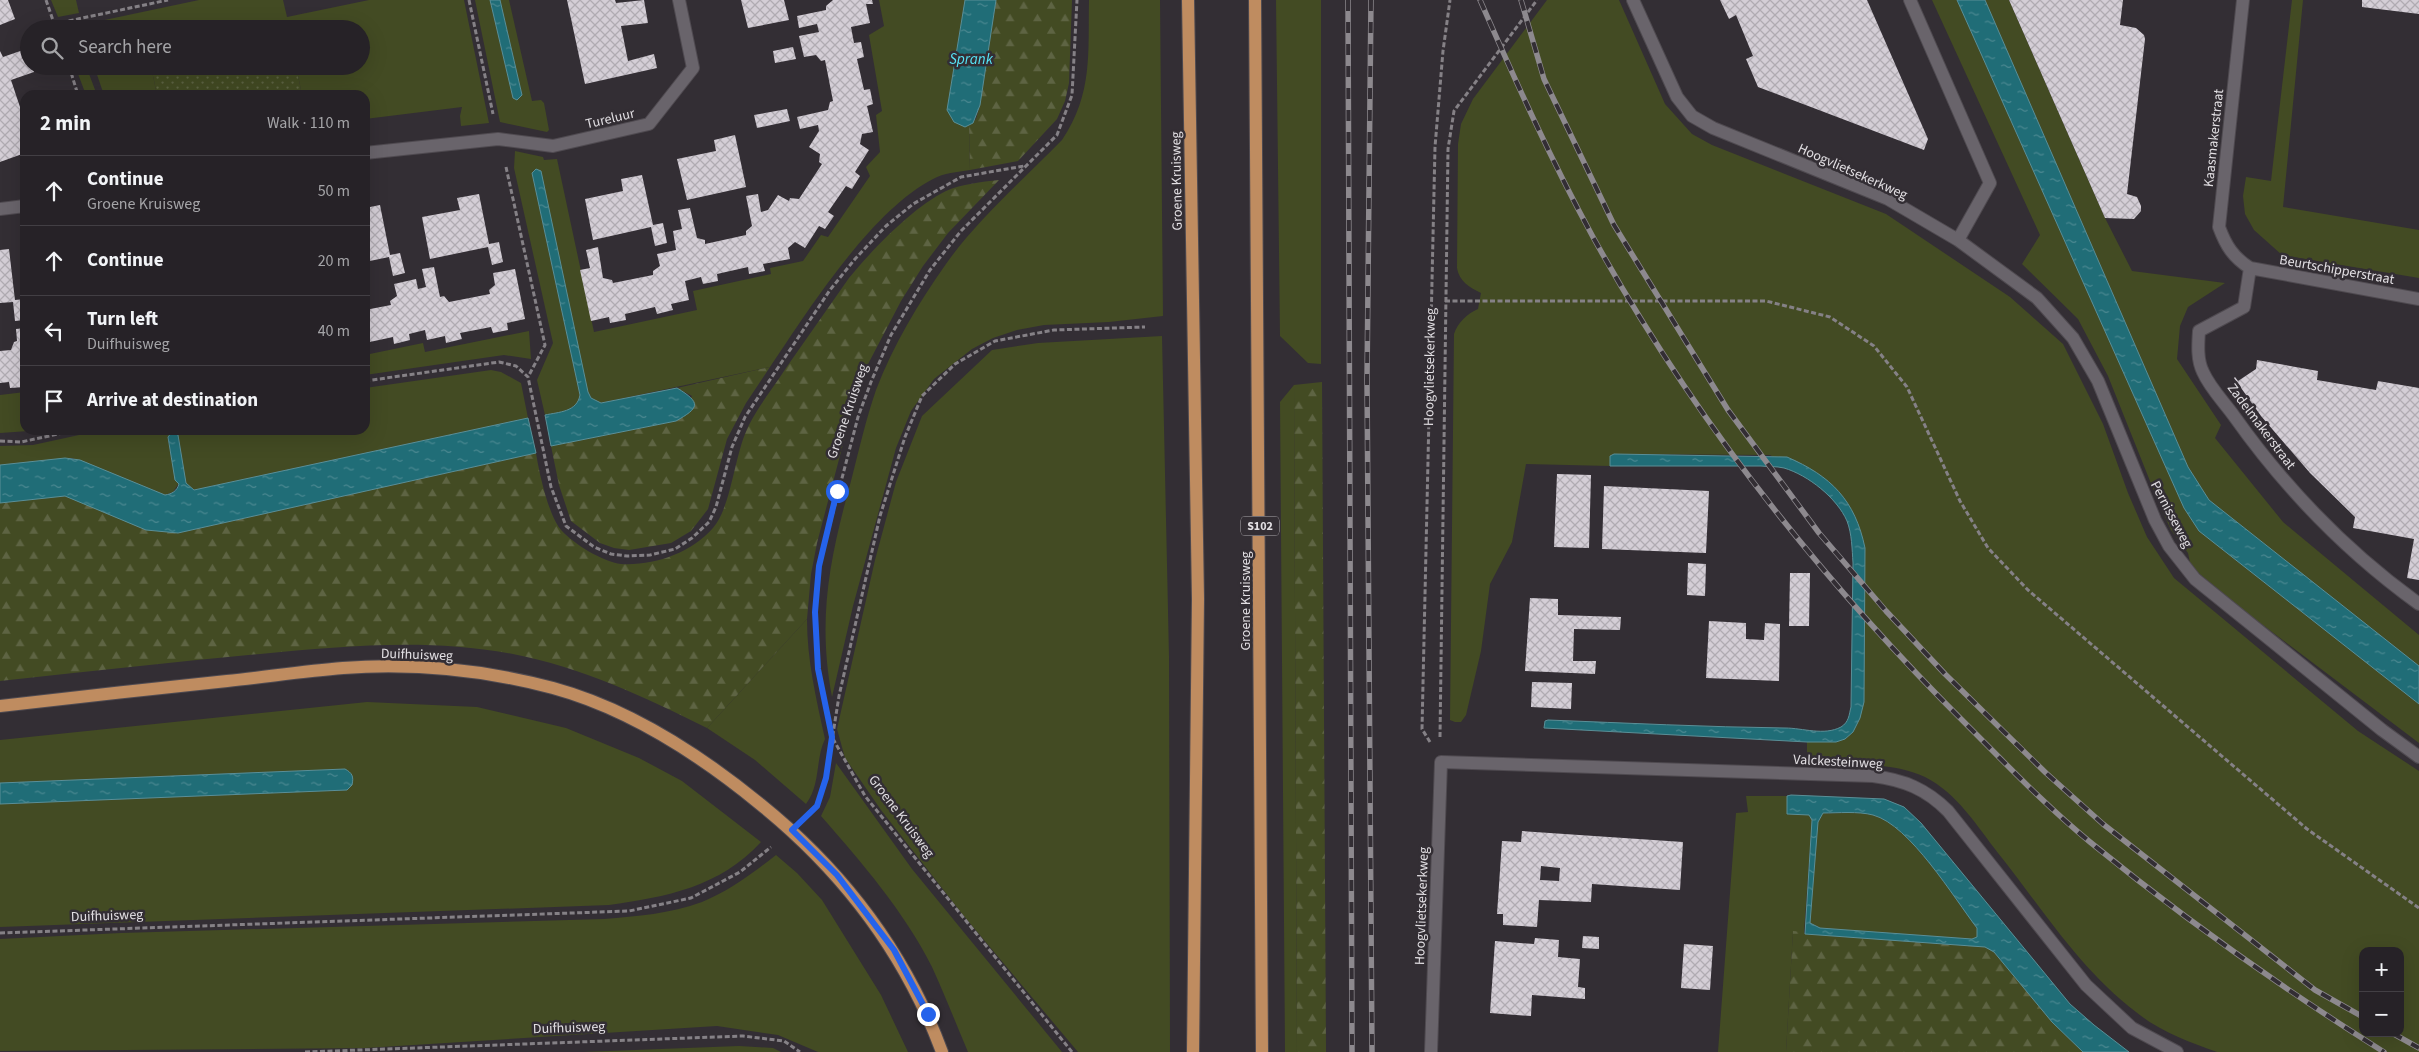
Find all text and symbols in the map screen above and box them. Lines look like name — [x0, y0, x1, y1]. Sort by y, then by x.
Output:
search box — [20, 20, 370, 75]
icon: search — [38, 34, 66, 62]
text: Search here — [78, 34, 172, 61]
water label: Sprank — [949, 49, 994, 70]
street label: Kaasmakerstraat — [2199, 88, 2229, 188]
street label: Tureluur — [584, 104, 637, 134]
text: 2 min — [40, 108, 91, 138]
text: Walk · 110 m — [267, 112, 350, 134]
street label: Groene Kruisweg — [1166, 131, 1188, 231]
street label: Hoogvlietsekerkweg — [1794, 139, 1911, 205]
text: Continue — [87, 166, 164, 193]
icon: ahead — [40, 177, 68, 205]
text: 50 m — [318, 180, 350, 202]
text: Groene Kruisweg — [87, 193, 200, 215]
icon: ahead — [40, 247, 68, 275]
text: Continue — [87, 247, 164, 274]
text: 20 m — [318, 250, 350, 272]
street label: Beurtschipperstraat — [2278, 250, 2396, 290]
text: Turn left — [87, 306, 158, 333]
street label: Hoogvlietsekerkweg — [1419, 308, 1441, 426]
icon: left — [40, 317, 68, 345]
text: 40 m — [318, 320, 350, 342]
text: Duifhuisweg — [87, 333, 170, 355]
street label: Groene Kruisweg — [822, 361, 874, 461]
street label: Zadelmakerstraat — [2222, 379, 2300, 474]
icon: arrive — [40, 387, 68, 415]
text: Arrive at destination — [87, 387, 258, 414]
street label: Pernisseweg — [2145, 477, 2197, 551]
route start — [826, 480, 849, 503]
road number: S102 — [1241, 516, 1279, 536]
street label: Groene Kruisweg — [1236, 551, 1256, 651]
street label: Duifhuisweg — [381, 644, 453, 666]
street label: Valckesteinweg — [1793, 750, 1883, 774]
street label: Groene Kruisweg — [863, 771, 939, 862]
street label: Hoogvlietsekerkweg — [1410, 847, 1434, 966]
street label: Duifhuisweg — [71, 905, 143, 927]
map controls — [2359, 947, 2404, 1037]
button: + — [2359, 947, 2404, 992]
button: − — [2359, 992, 2404, 1037]
route end — [917, 1003, 940, 1026]
street label: Duifhuisweg — [533, 1017, 605, 1039]

